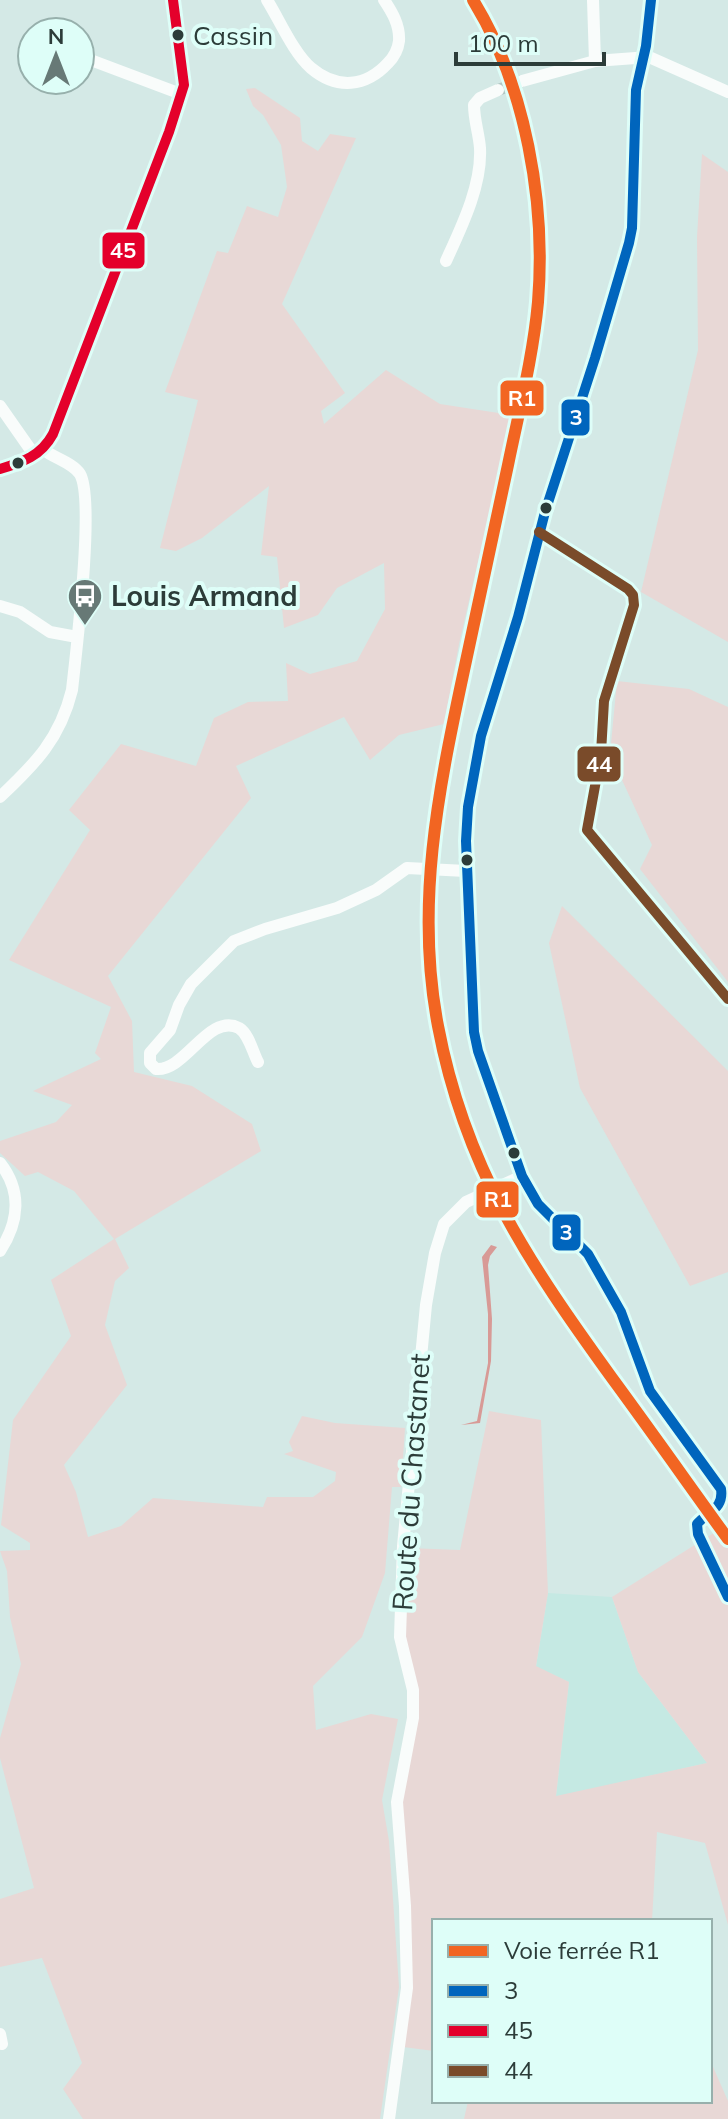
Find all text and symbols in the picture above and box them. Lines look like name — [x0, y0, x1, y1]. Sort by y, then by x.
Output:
north arrow — [16, 16, 96, 96]
scale bar — [456, 16, 604, 66]
place label: Cassin — [193, 19, 273, 52]
text: N — [48, 22, 64, 50]
marker: Cassin — [170, 27, 186, 43]
text: 100 m — [468, 28, 539, 58]
line badge: 45 — [101, 231, 146, 270]
text: 45 — [110, 236, 136, 264]
line badge: R1 — [499, 379, 545, 417]
text: R1 — [508, 384, 536, 412]
line badge: 3 — [560, 398, 591, 437]
text: 3 — [569, 403, 583, 431]
unlabelled marker — [10, 455, 26, 471]
unlabelled marker — [538, 500, 554, 516]
bus stop icon: Louis Armand — [66, 577, 104, 627]
place label: Louis Armand — [111, 578, 298, 613]
line badge: 44 — [576, 745, 622, 783]
text: 44 — [586, 750, 612, 778]
unlabelled marker — [459, 852, 475, 868]
unlabelled marker — [506, 1145, 522, 1161]
line badge: R1 — [475, 1180, 520, 1219]
text: R1 — [484, 1185, 512, 1213]
line badge: 3 — [551, 1213, 582, 1252]
text: 3 — [559, 1218, 573, 1246]
street label: Route du Chastanet — [384, 1352, 437, 1612]
legend — [432, 1919, 712, 2103]
text: Voie ferrée R1 — [504, 1935, 660, 1965]
text: 3 — [504, 1975, 518, 2005]
text: 45 — [504, 2015, 533, 2045]
text: 44 — [504, 2055, 533, 2085]

